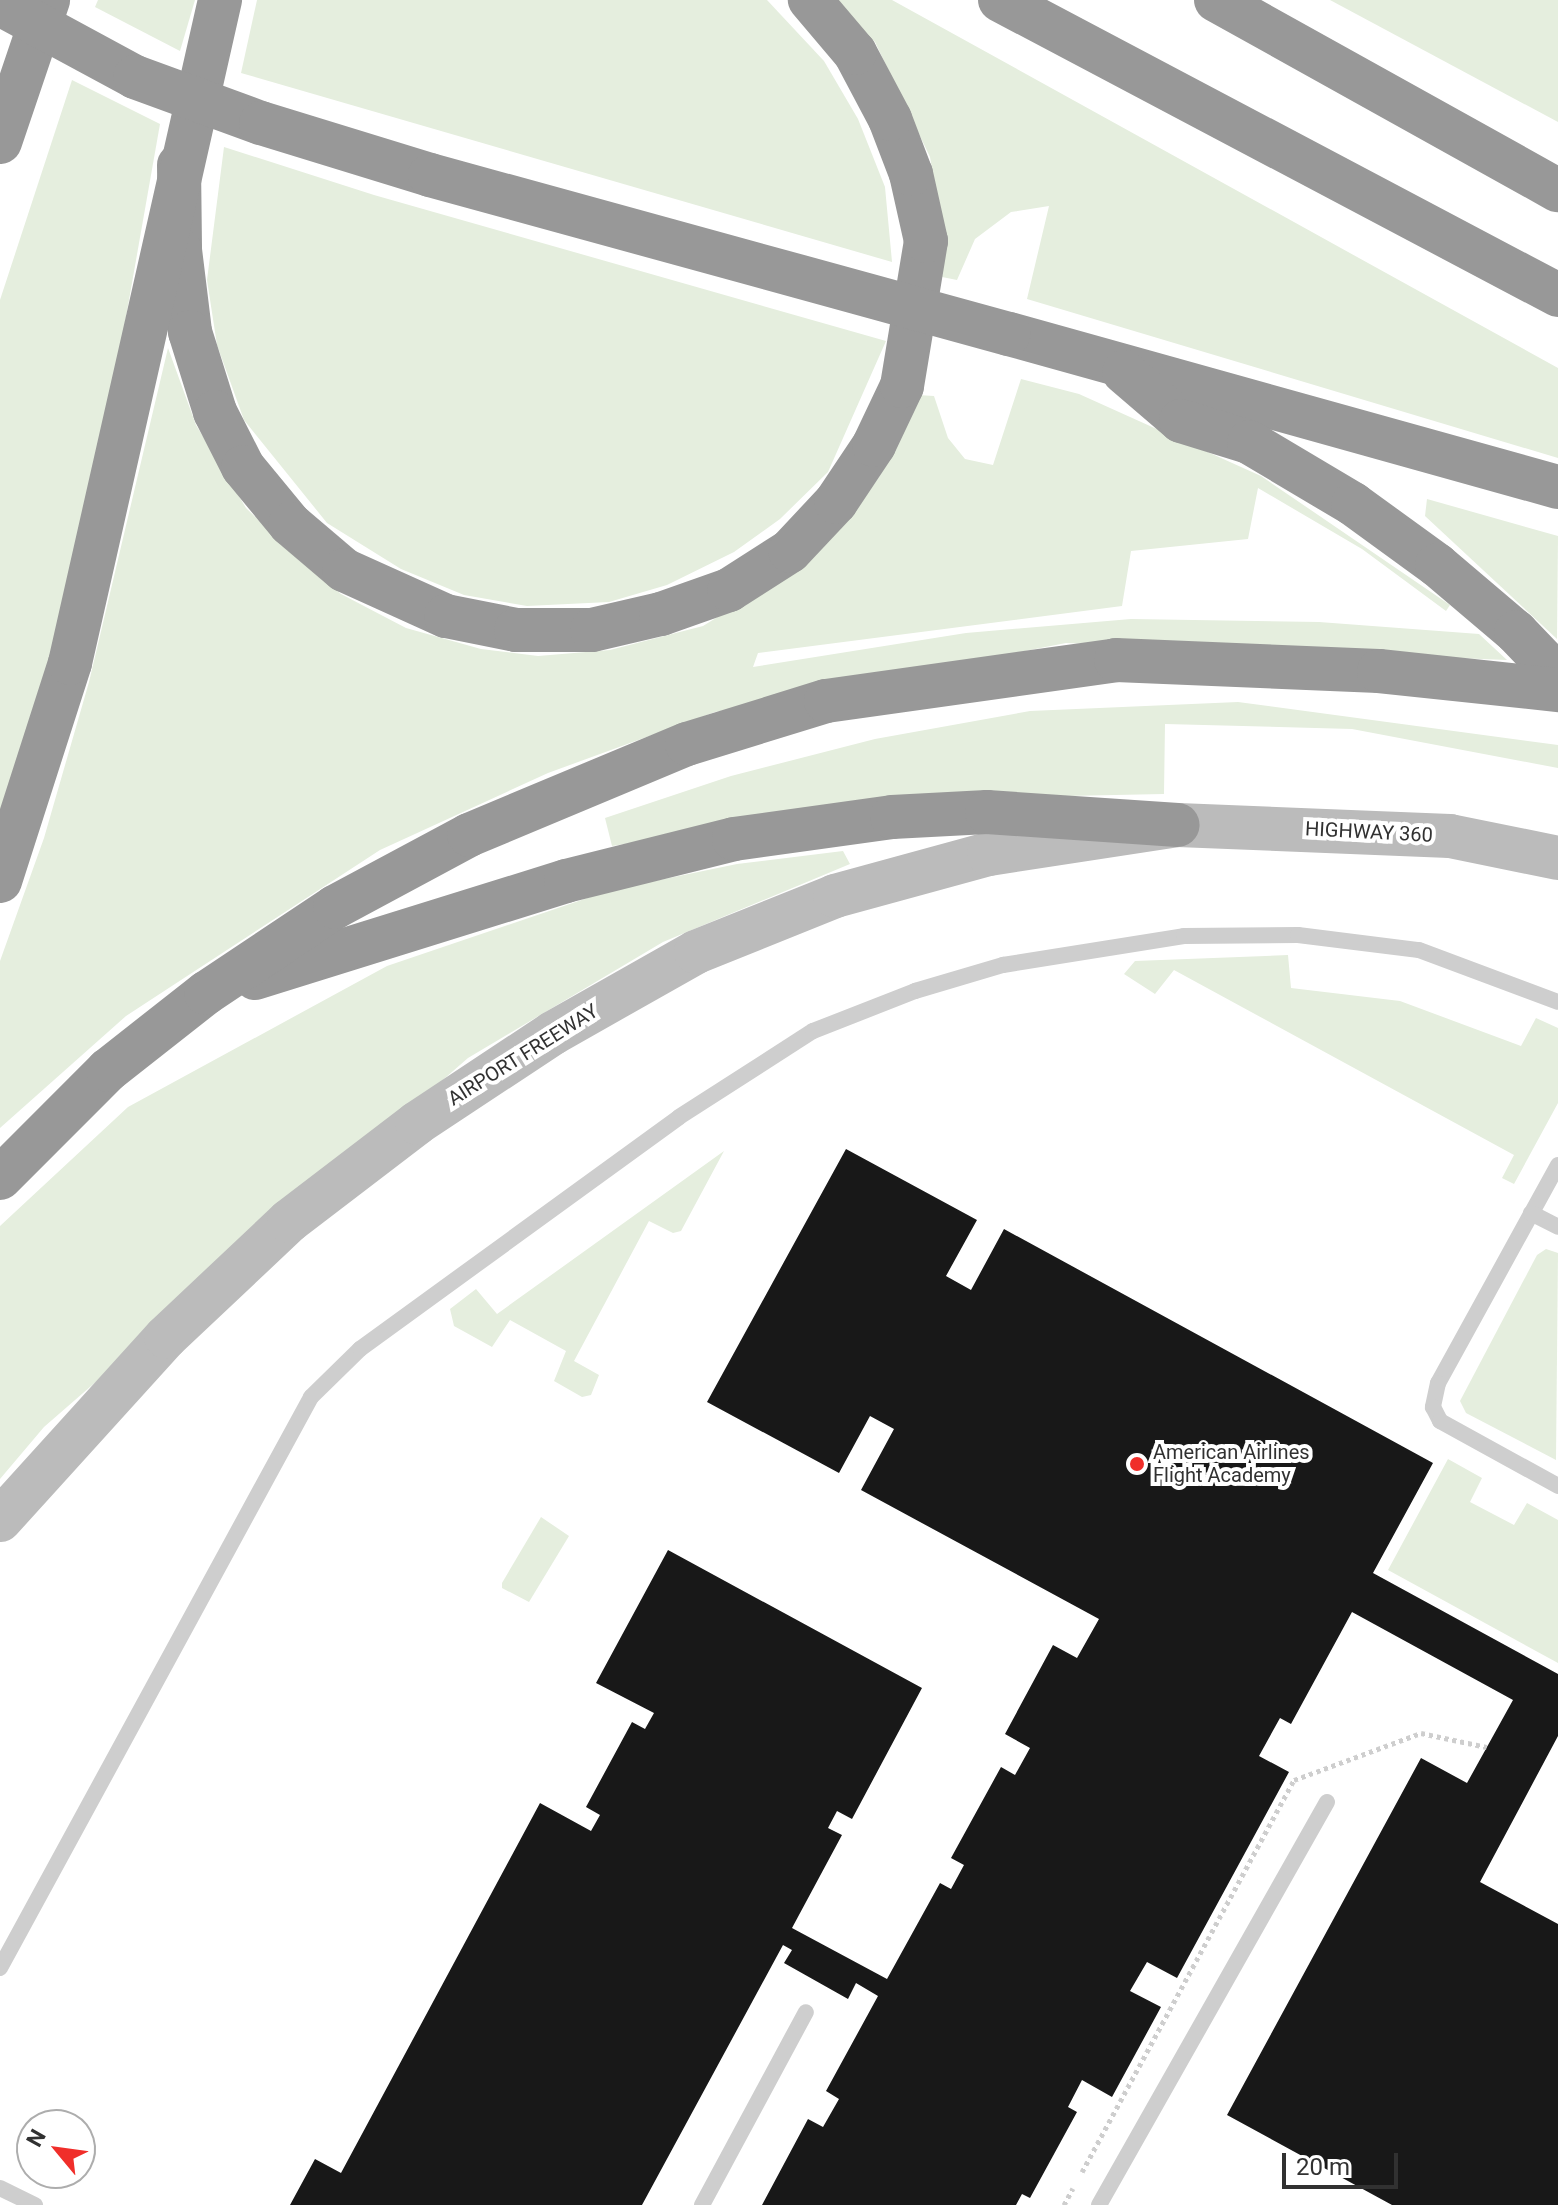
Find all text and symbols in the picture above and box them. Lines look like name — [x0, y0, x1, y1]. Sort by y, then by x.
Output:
street label: HIGHWAY 360 — [1305, 817, 1433, 847]
street label: AIRPORT FREEWAY — [443, 999, 603, 1111]
place label: American Airlines Flight Academy — [1153, 1440, 1310, 1487]
marker: American Airlines Flight Academy — [1128, 1455, 1146, 1473]
north arrow — [16, 2109, 96, 2189]
text: N — [22, 2125, 51, 2151]
scale bar — [1286, 2137, 1402, 2187]
text: 20 m — [1296, 2153, 1350, 2181]

